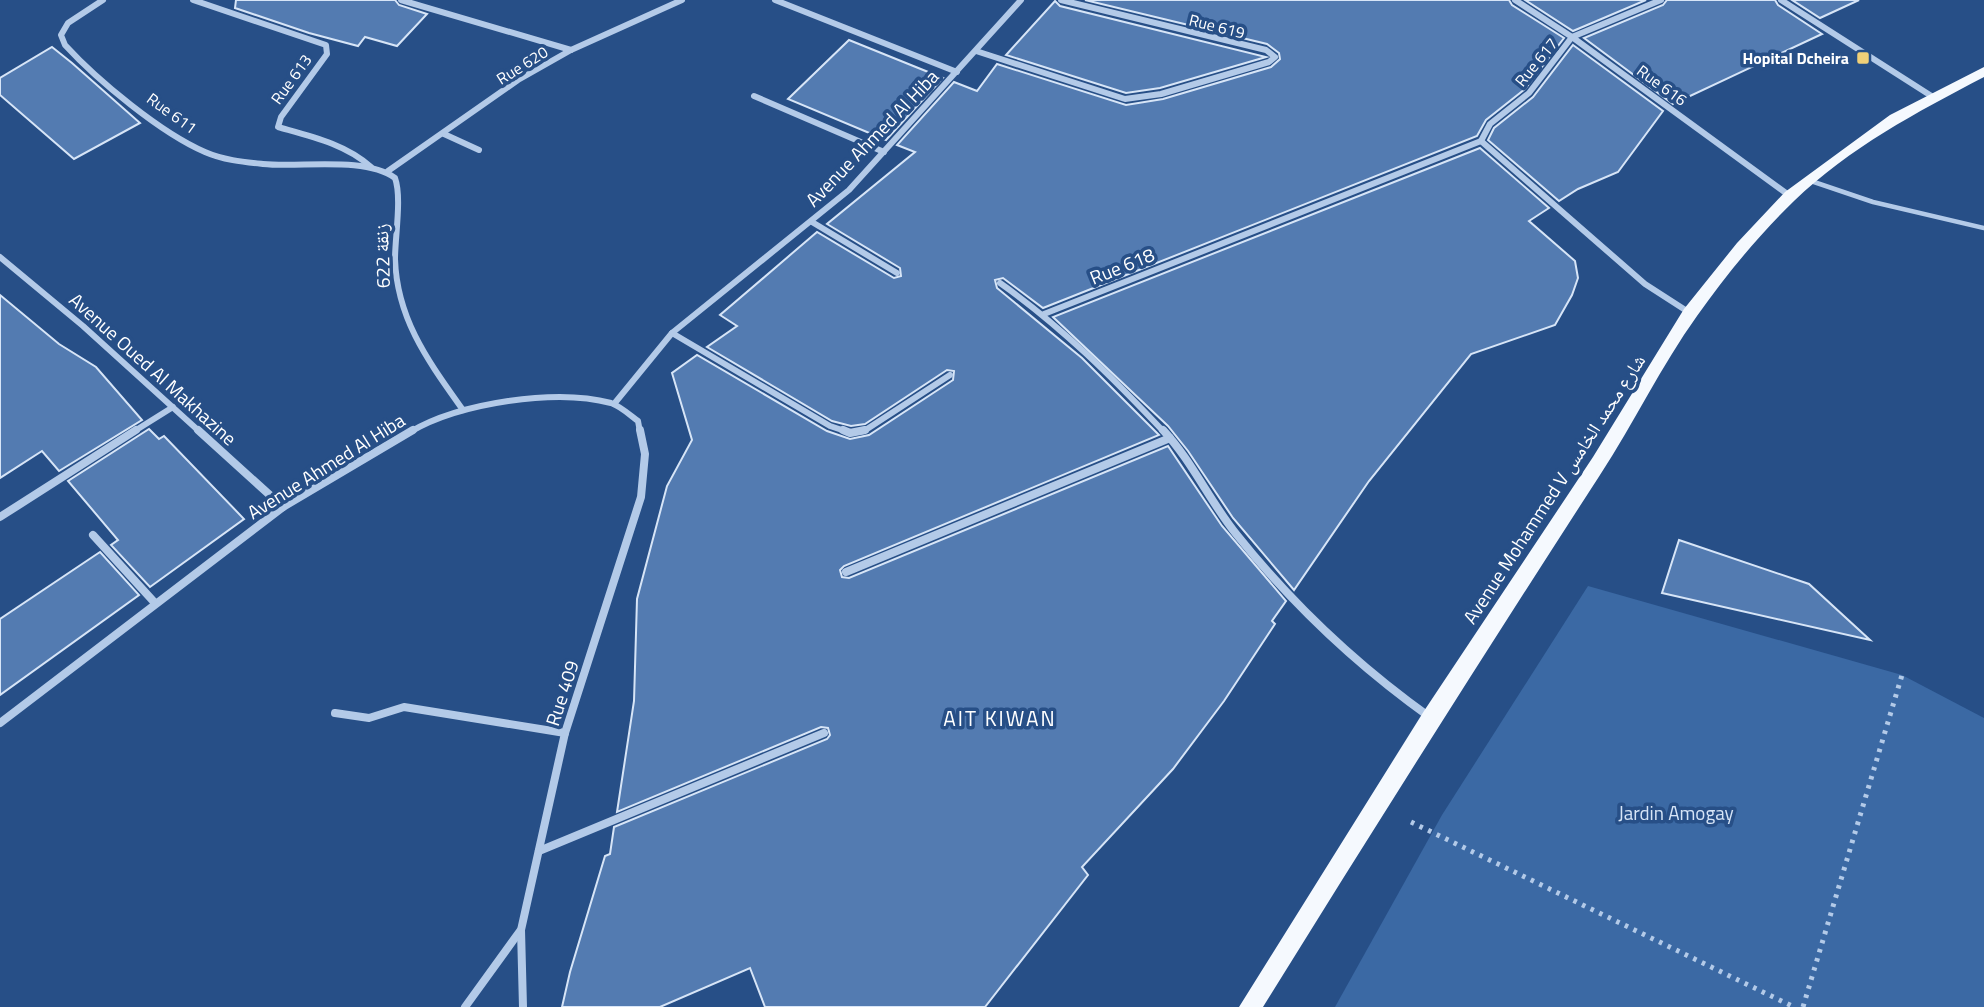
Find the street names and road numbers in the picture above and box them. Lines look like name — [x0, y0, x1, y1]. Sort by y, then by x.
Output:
street label: Rue 619 — [1187, 7, 1247, 45]
street label: Rue 617 — [1509, 32, 1563, 92]
street label: Rue 620 — [492, 40, 552, 90]
street label: Rue 613 — [265, 49, 317, 109]
street label: Rue 616 — [1632, 59, 1692, 111]
street label: Avenue Ahmed Al Hiba — [798, 62, 945, 213]
street label: Rue 611 — [142, 87, 202, 139]
street label: زنقة 622 — [366, 223, 397, 289]
street label: Rue 618 — [1085, 239, 1159, 292]
street label: Avenue Oued Al Makhazine — [63, 285, 244, 452]
street label: Avenue Mohammed V شارع محمد الخامس — [1455, 348, 1652, 629]
street label: Avenue Ahmed Al Hiba — [241, 405, 411, 526]
street label: Rue 409 — [537, 656, 586, 729]

